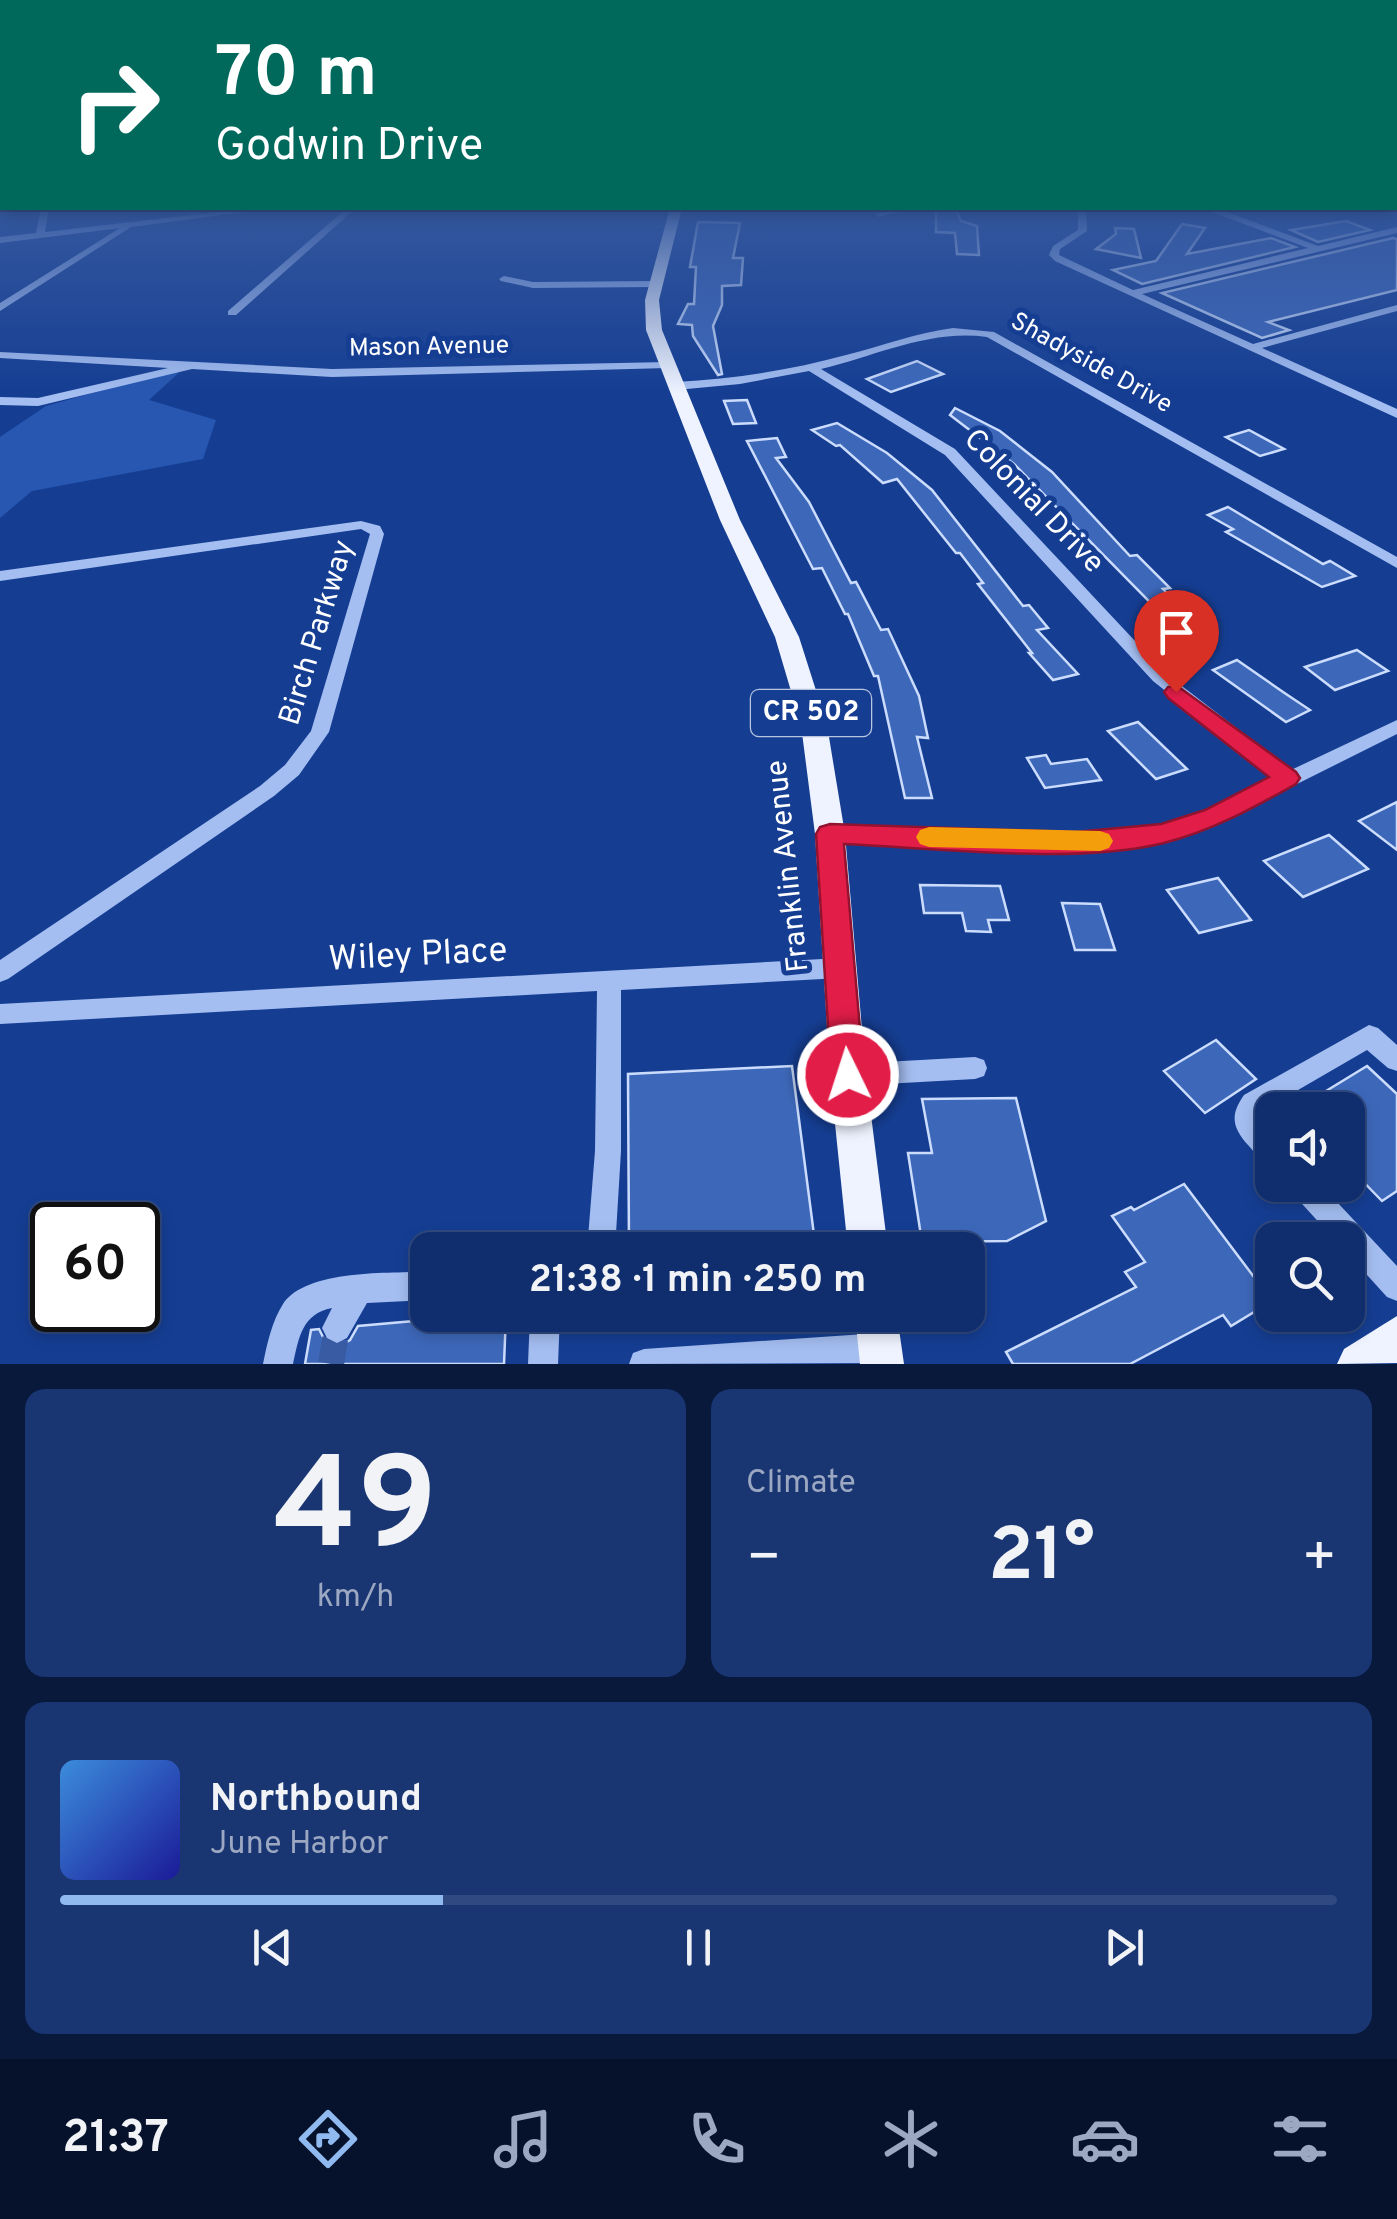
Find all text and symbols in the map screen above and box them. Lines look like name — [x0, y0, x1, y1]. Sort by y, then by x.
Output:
text: 70 m — [215, 32, 378, 121]
icon: right — [50, 40, 180, 170]
text: Godwin Drive — [215, 119, 483, 176]
street label: Shadyside Drive — [1004, 306, 1178, 422]
street label: Mason Avenue — [349, 331, 509, 365]
street label: Colonial Drive — [955, 422, 1111, 582]
street label: Birch Parkway — [272, 536, 364, 730]
pin — [1134, 590, 1219, 693]
icon: arrive — [1149, 605, 1204, 660]
road number: CR 502 — [751, 690, 871, 736]
street label: Franklin Avenue — [759, 758, 819, 974]
street label: Wiley Place — [327, 929, 509, 983]
position arrow — [796, 1023, 900, 1127]
map controls — [1255, 1092, 1365, 1332]
button: sound — [1255, 1092, 1365, 1202]
speed limit sign: 60 — [30, 1202, 160, 1332]
button: search — [1255, 1222, 1365, 1332]
text: 21:38 · 1 min · 250 m — [529, 1257, 866, 1306]
text: 49 — [274, 1430, 437, 1595]
text: Climate — [746, 1464, 856, 1504]
text: 21° — [988, 1512, 1095, 1607]
text: − — [746, 1525, 781, 1595]
text: + — [1302, 1525, 1337, 1595]
text: km/h — [317, 1578, 394, 1618]
text: Northbound — [210, 1776, 422, 1825]
text: June Harbor — [210, 1825, 389, 1865]
icon: previous — [245, 1920, 300, 1975]
icon: pause — [671, 1920, 726, 1975]
icon: next — [1097, 1920, 1152, 1975]
icon: directions — [293, 2104, 363, 2174]
icon: music — [488, 2104, 558, 2174]
icon: phone — [682, 2104, 752, 2174]
icon: climate — [876, 2104, 946, 2174]
icon: car — [1070, 2104, 1140, 2174]
icon: filters — [1265, 2104, 1335, 2174]
text: 21:37 — [62, 2111, 169, 2168]

